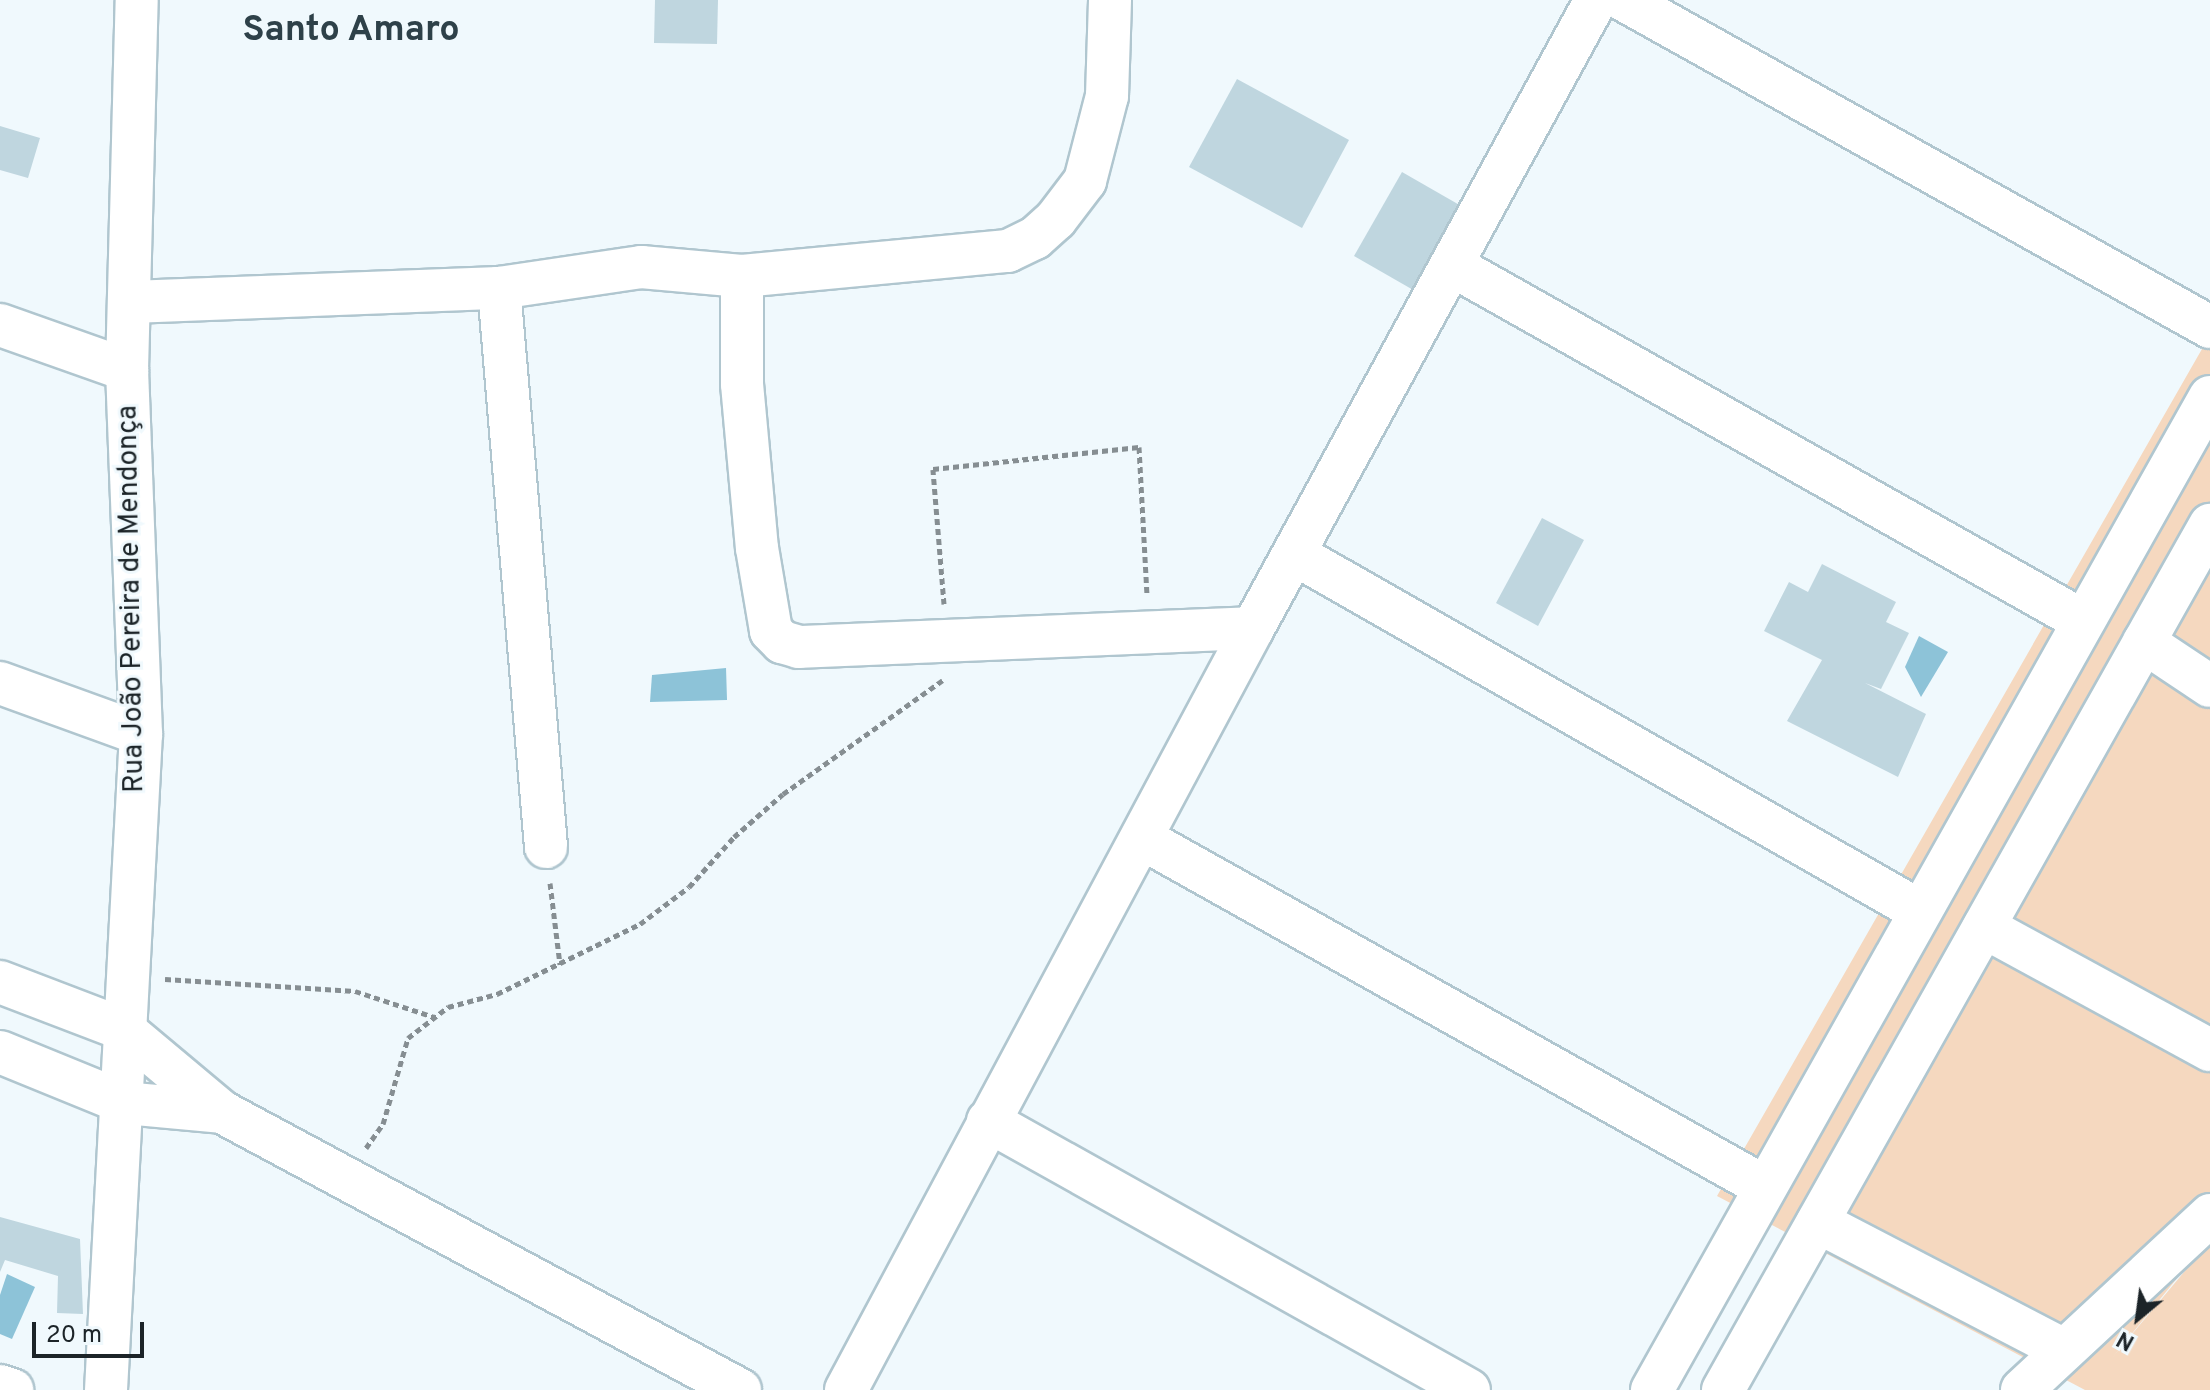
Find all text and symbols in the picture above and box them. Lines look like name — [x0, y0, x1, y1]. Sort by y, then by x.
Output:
district label: Santo Amaro — [242, 10, 460, 54]
street label: Rua João Pereira de Mendonça — [112, 405, 152, 793]
north arrow — [2098, 1278, 2178, 1358]
scale bar — [36, 1306, 148, 1356]
text: 20 m — [46, 1321, 102, 1351]
text: N — [2113, 1324, 2140, 1355]

